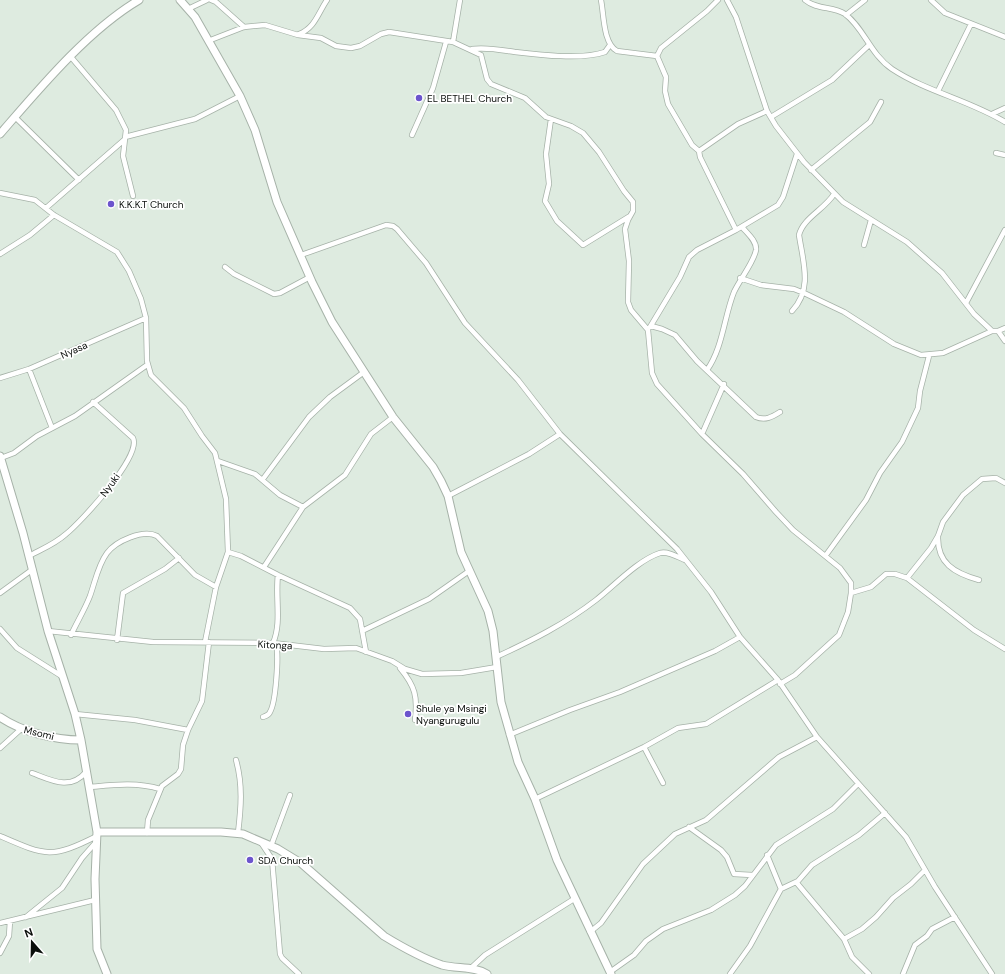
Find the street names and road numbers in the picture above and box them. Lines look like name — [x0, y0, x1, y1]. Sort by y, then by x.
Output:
street label: Nyasa — [59, 338, 89, 362]
street label: Nyuki — [97, 471, 123, 499]
street label: Kitonga — [257, 638, 293, 652]
street label: Msomi — [23, 723, 55, 743]

